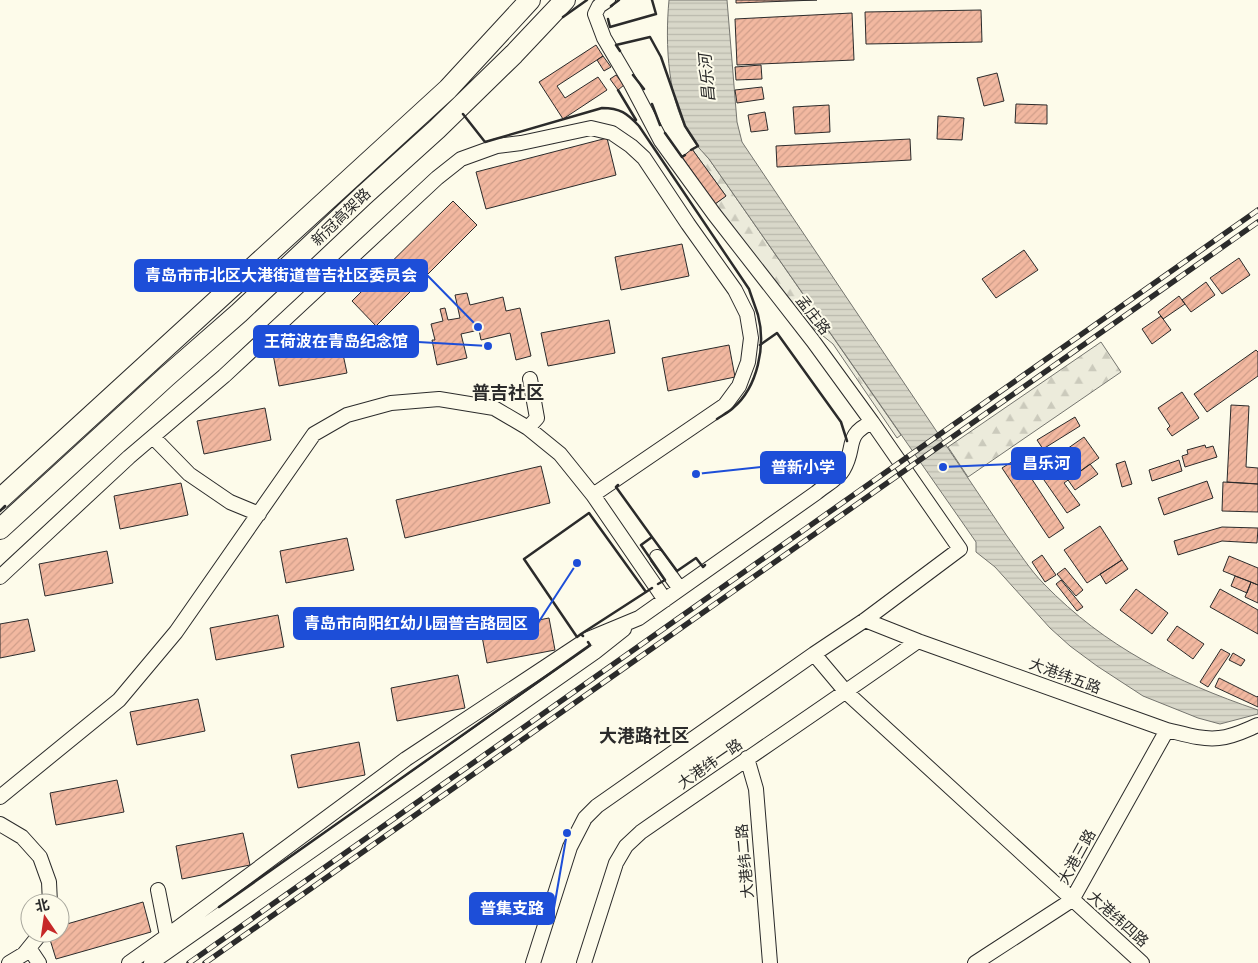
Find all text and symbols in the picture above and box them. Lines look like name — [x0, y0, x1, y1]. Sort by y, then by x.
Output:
water label: 昌乐河 — [695, 50, 719, 103]
street label: 新冠高架路 — [308, 184, 374, 250]
callout: 青岛市市北区大港街道普吉社区委员会 — [135, 260, 427, 291]
text: 青岛市市北区大港街道普吉社区委员会 — [145, 266, 417, 285]
street label: 孟庄路 — [792, 292, 834, 338]
callout: 王荷波在青岛纪念馆 — [254, 326, 418, 357]
text: 王荷波在青岛纪念馆 — [264, 332, 408, 351]
district label: 普吉社区 — [472, 382, 544, 403]
callout: 昌乐河 — [1012, 448, 1080, 479]
callout: 普新小学 — [761, 452, 845, 483]
text: 昌乐河 — [1022, 454, 1070, 473]
text: 普新小学 — [771, 458, 835, 477]
callout: 青岛市向阳红幼儿园普吉路园区 — [294, 608, 538, 639]
text: 青岛市向阳红幼儿园普吉路园区 — [304, 614, 528, 633]
street label: 大港纬五路 — [1027, 655, 1103, 697]
district label: 大港路社区 — [599, 725, 689, 746]
street label: 大港纬一路 — [674, 735, 746, 793]
street label: 大港纬二路 — [733, 823, 757, 899]
street label: 大港三路 — [1055, 826, 1099, 888]
street label: 大港纬四路 — [1084, 887, 1152, 951]
north arrow — [20, 893, 70, 943]
callout: 普集支路 — [470, 893, 554, 924]
text: 北 — [33, 896, 51, 915]
text: 普集支路 — [480, 899, 544, 918]

